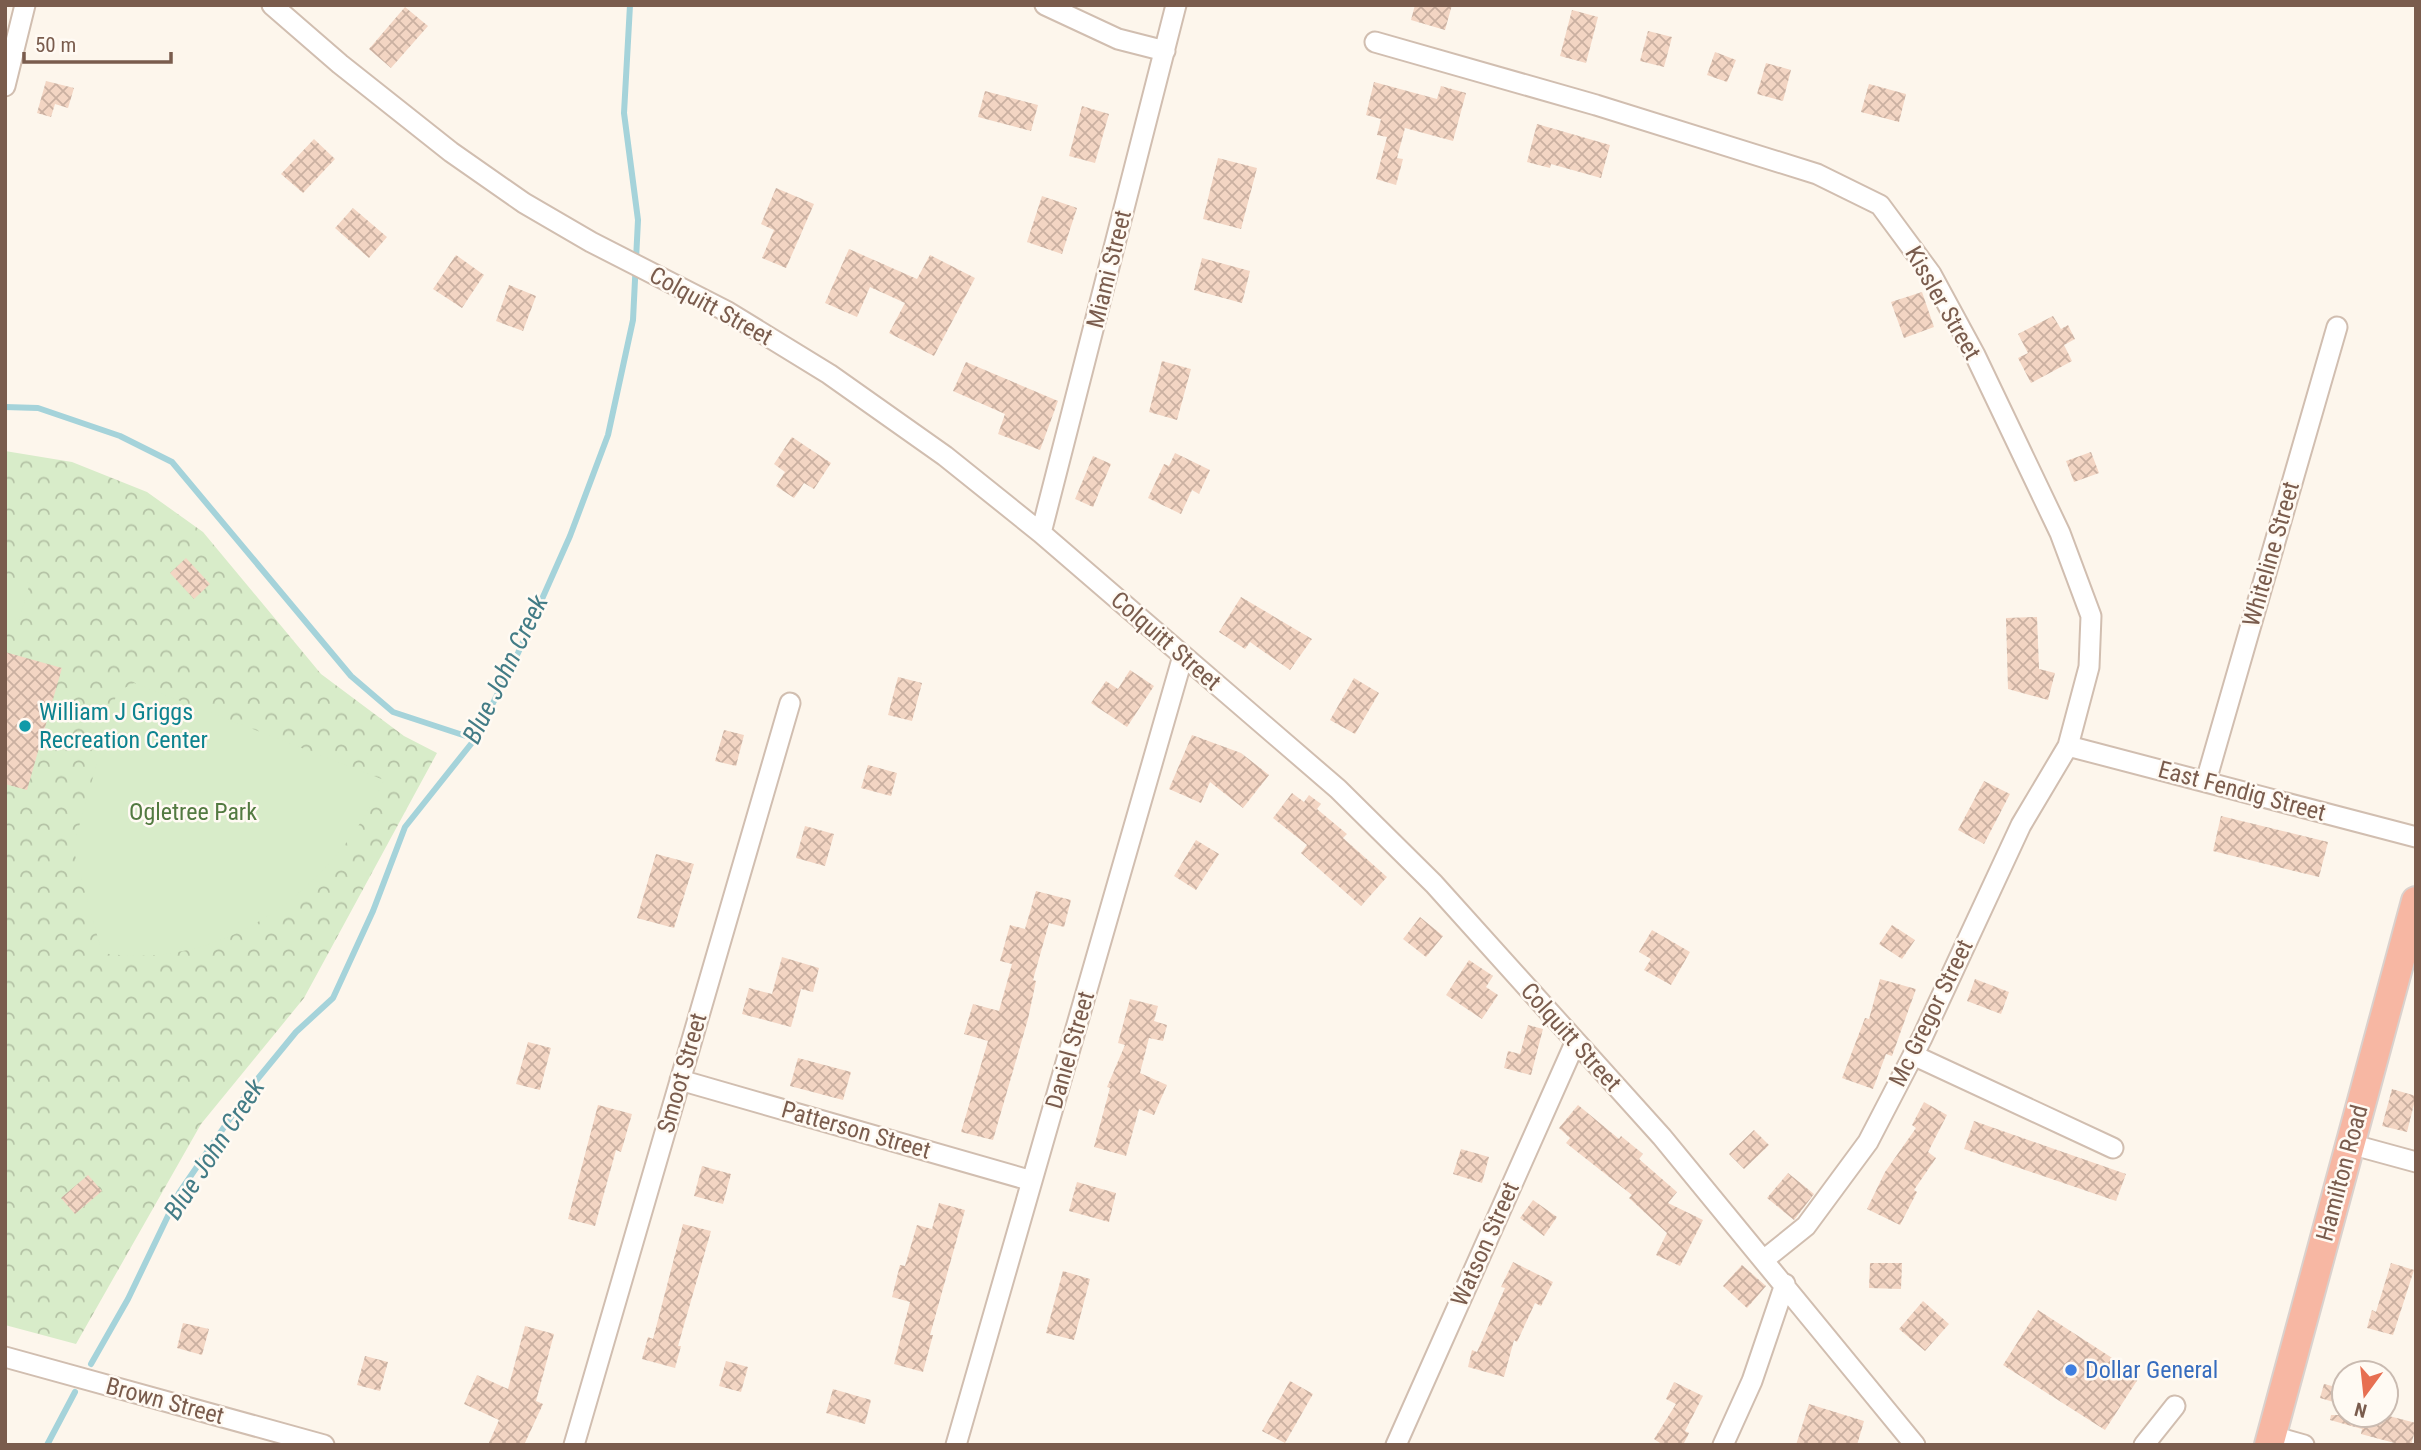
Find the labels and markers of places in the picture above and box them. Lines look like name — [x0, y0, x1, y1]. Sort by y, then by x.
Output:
place label: William J Griggs Recreation Center — [39, 698, 208, 754]
marker: William J Griggs Recreation Center — [17, 718, 33, 734]
place label: Dollar General — [2085, 1356, 2218, 1384]
marker: Dollar General — [2063, 1362, 2079, 1378]

